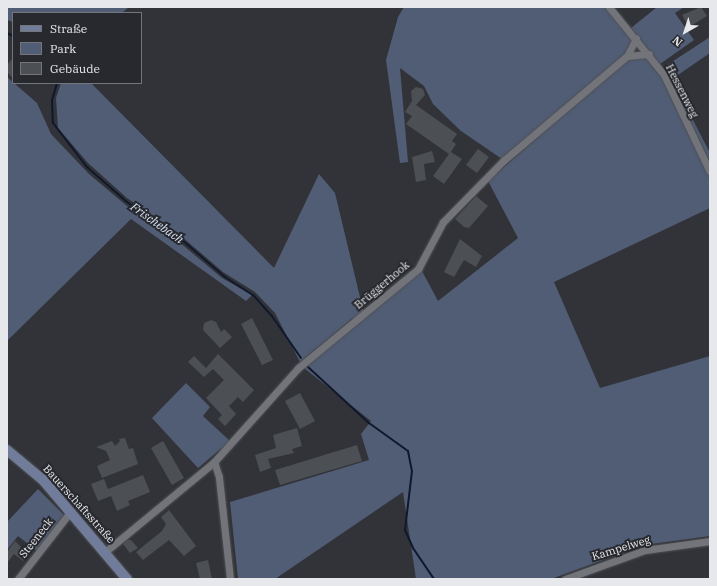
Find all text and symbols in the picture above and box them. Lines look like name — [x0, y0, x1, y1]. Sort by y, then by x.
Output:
legend — [12, 12, 142, 84]
north arrow — [665, 12, 705, 52]
text: Straße — [50, 21, 87, 36]
text: N — [670, 33, 685, 50]
text: Park — [50, 41, 76, 56]
text: Gebäude — [50, 61, 100, 76]
street label: Hessenweg — [663, 62, 701, 120]
water label: Frischebach — [128, 199, 186, 247]
street label: Brüggerhook — [352, 258, 412, 312]
street label: Bauerschaftsstraße — [40, 462, 118, 546]
street label: Steeneck — [16, 515, 56, 561]
street label: Kampelweg — [590, 533, 652, 563]

